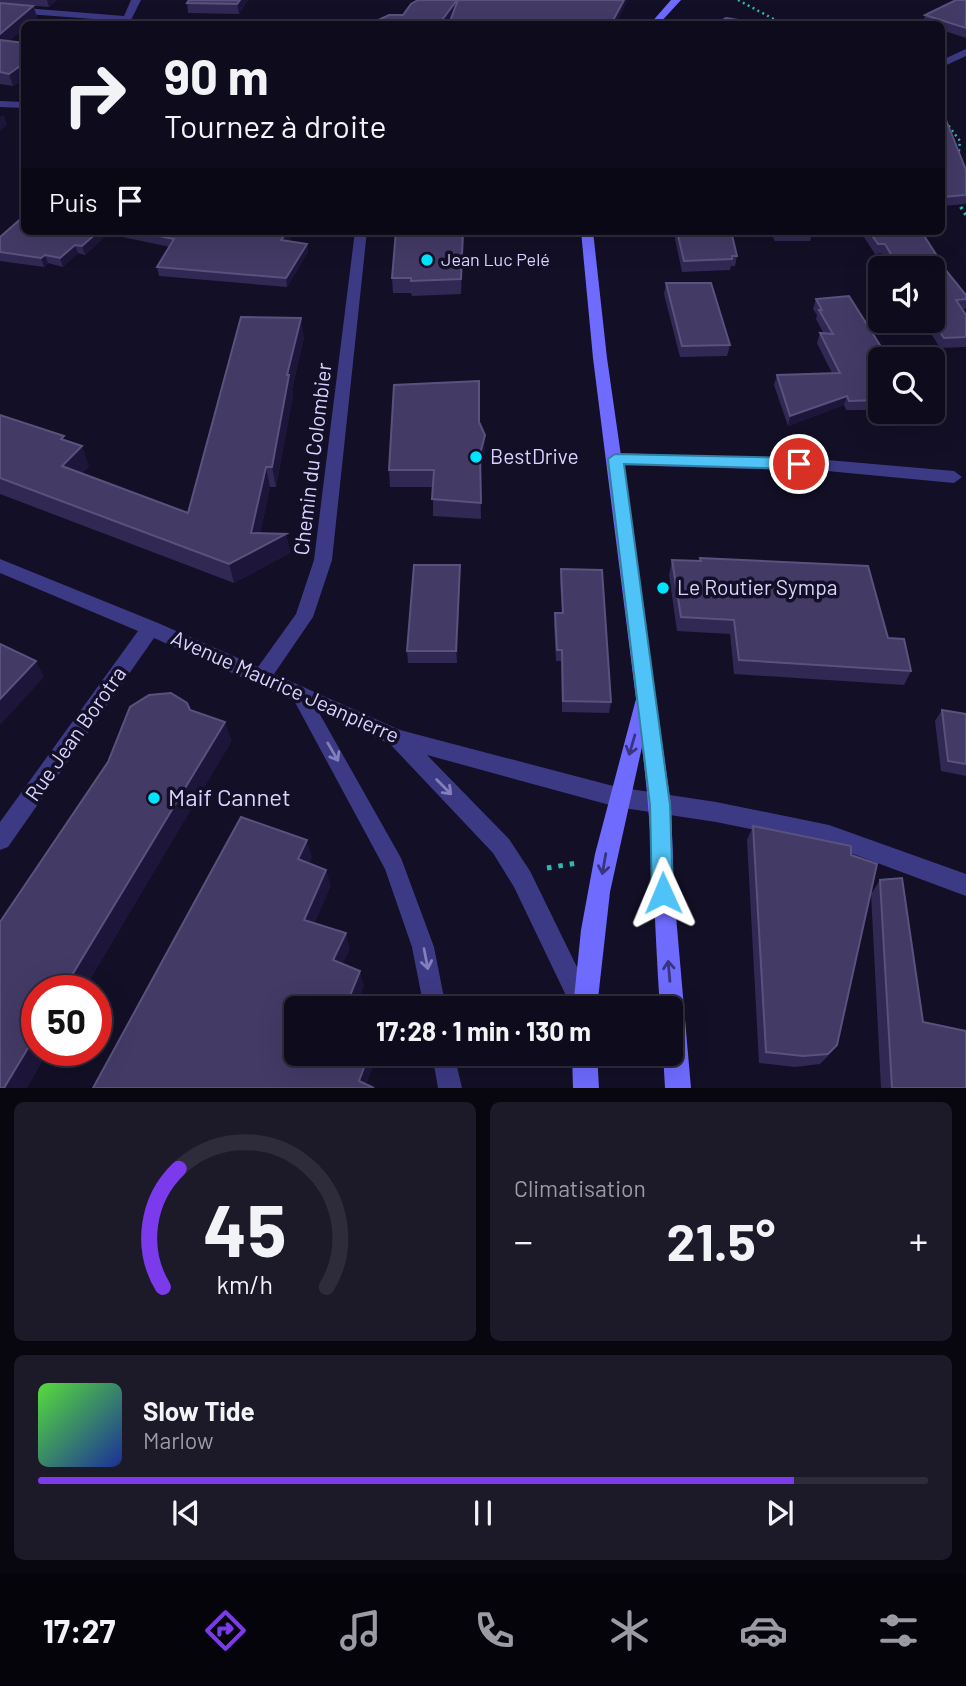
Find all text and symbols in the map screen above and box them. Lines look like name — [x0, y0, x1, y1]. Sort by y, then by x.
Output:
text: 90 m — [164, 46, 269, 105]
icon: right — [49, 49, 140, 140]
text: Tournez à droite — [164, 106, 386, 144]
icon: arrive — [111, 182, 149, 220]
text: Puis — [49, 186, 97, 217]
place label: Jean Luc Pelé — [441, 248, 550, 270]
marker: Jean Luc Pelé — [419, 252, 435, 268]
map controls — [868, 256, 945, 424]
button: sound — [868, 256, 945, 333]
button: search — [868, 347, 945, 424]
street label: Chemin du Colombier — [287, 361, 336, 556]
pin — [769, 434, 829, 494]
place label: BestDrive — [490, 443, 579, 468]
icon: arrive — [780, 445, 818, 483]
marker: BestDrive — [468, 449, 484, 465]
place label: Le Routier Sympa — [677, 574, 837, 599]
marker: Le Routier Sympa — [655, 580, 671, 596]
street label: Avenue Maurice Jeanpierre — [168, 624, 404, 747]
street label: Rue Jean Borotra — [19, 661, 130, 805]
one-way arrow — [624, 733, 637, 755]
one-way arrow — [326, 742, 340, 762]
one-way arrow — [436, 778, 453, 795]
place label: Maif Cannet — [168, 782, 291, 811]
marker: Maif Cannet — [146, 790, 162, 806]
one-way arrow — [597, 852, 610, 874]
position arrow — [626, 856, 700, 930]
one-way arrow — [419, 947, 433, 970]
one-way arrow — [662, 960, 675, 982]
speed limit sign: 50 — [21, 975, 112, 1066]
text: 17:28 · 1 min · 130 m — [376, 1015, 591, 1046]
text: Climatisation — [514, 1174, 646, 1202]
text: 45 — [203, 1185, 287, 1273]
text: 21.5° — [667, 1209, 775, 1271]
text: − — [514, 1217, 533, 1263]
text: + — [909, 1217, 928, 1263]
text: km/h — [217, 1269, 273, 1299]
text: Slow Tide — [143, 1395, 255, 1426]
text: Marlow — [143, 1426, 214, 1454]
icon: previous — [167, 1494, 205, 1532]
icon: pause — [464, 1494, 502, 1532]
icon: next — [761, 1494, 799, 1532]
icon: directions — [201, 1606, 250, 1655]
icon: music — [336, 1606, 385, 1655]
icon: phone — [470, 1606, 519, 1655]
icon: climate — [605, 1606, 654, 1655]
icon: car — [739, 1606, 788, 1655]
icon: filters — [874, 1606, 923, 1655]
text: 17:27 — [43, 1611, 115, 1649]

